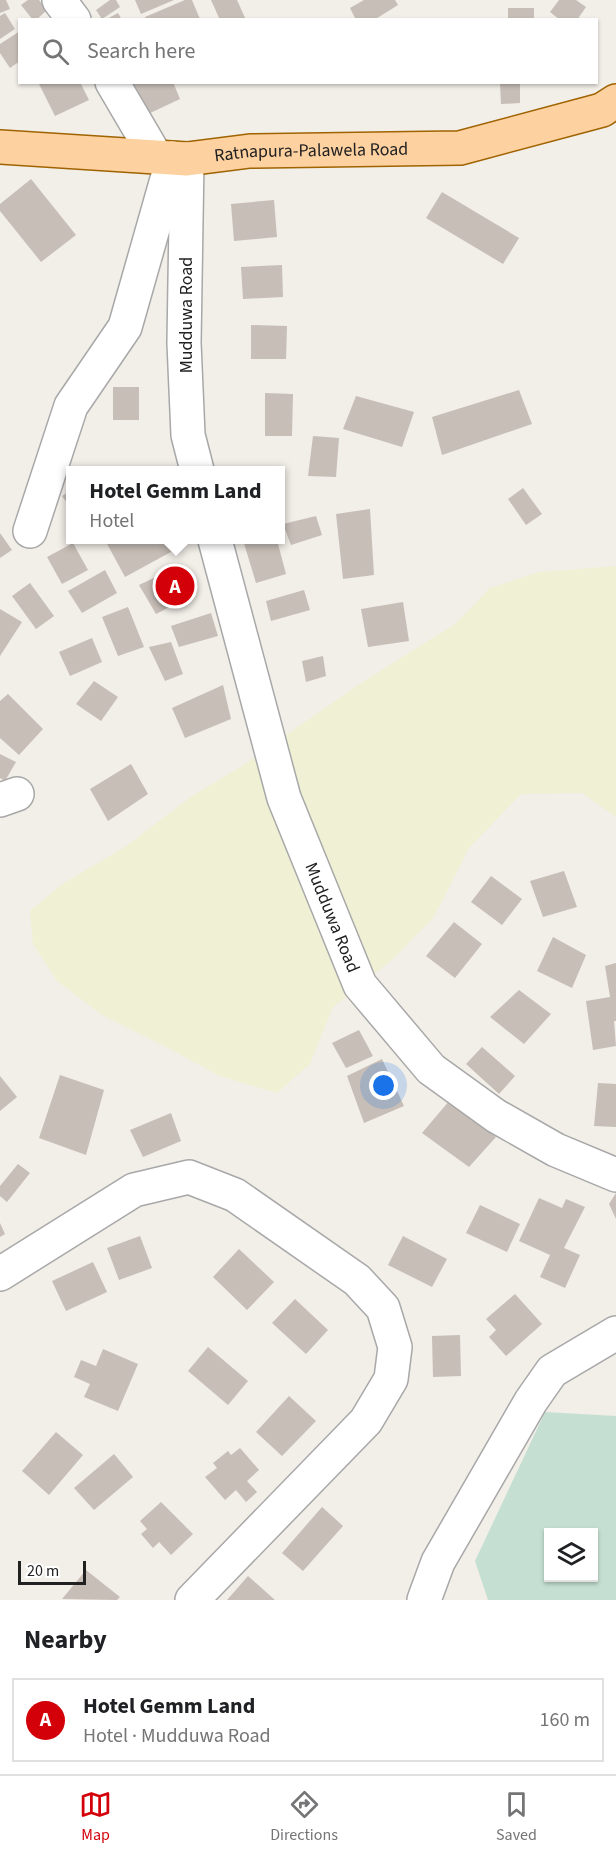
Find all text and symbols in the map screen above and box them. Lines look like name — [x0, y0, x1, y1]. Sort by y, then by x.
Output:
search box — [18, 18, 598, 84]
icon: search — [39, 35, 72, 68]
text: Search here — [87, 35, 195, 67]
street label: Ratnapura-Palawela Road — [213, 136, 408, 168]
street label: Mudduwa Road — [174, 257, 199, 373]
popup — [66, 466, 285, 544]
text: Hotel Gemm Land — [89, 475, 262, 507]
text: Hotel — [89, 507, 134, 535]
pin: A — [156, 564, 195, 608]
street label: Mudduwa Road — [299, 859, 366, 976]
your location — [369, 1071, 398, 1100]
map controls — [544, 1528, 598, 1582]
button: layers — [544, 1528, 598, 1582]
scale bar — [18, 1558, 86, 1586]
text: 20 m — [27, 1560, 59, 1582]
text: Nearby — [24, 1621, 107, 1658]
text: Hotel Gemm Land — [83, 1690, 255, 1722]
text: A — [40, 1706, 51, 1734]
text: 160 m — [540, 1706, 590, 1734]
text: Hotel · Mudduwa Road — [83, 1722, 271, 1750]
tab: Map — [79, 1788, 112, 1846]
tab: Directions — [270, 1788, 338, 1846]
tab: Saved — [496, 1788, 537, 1846]

